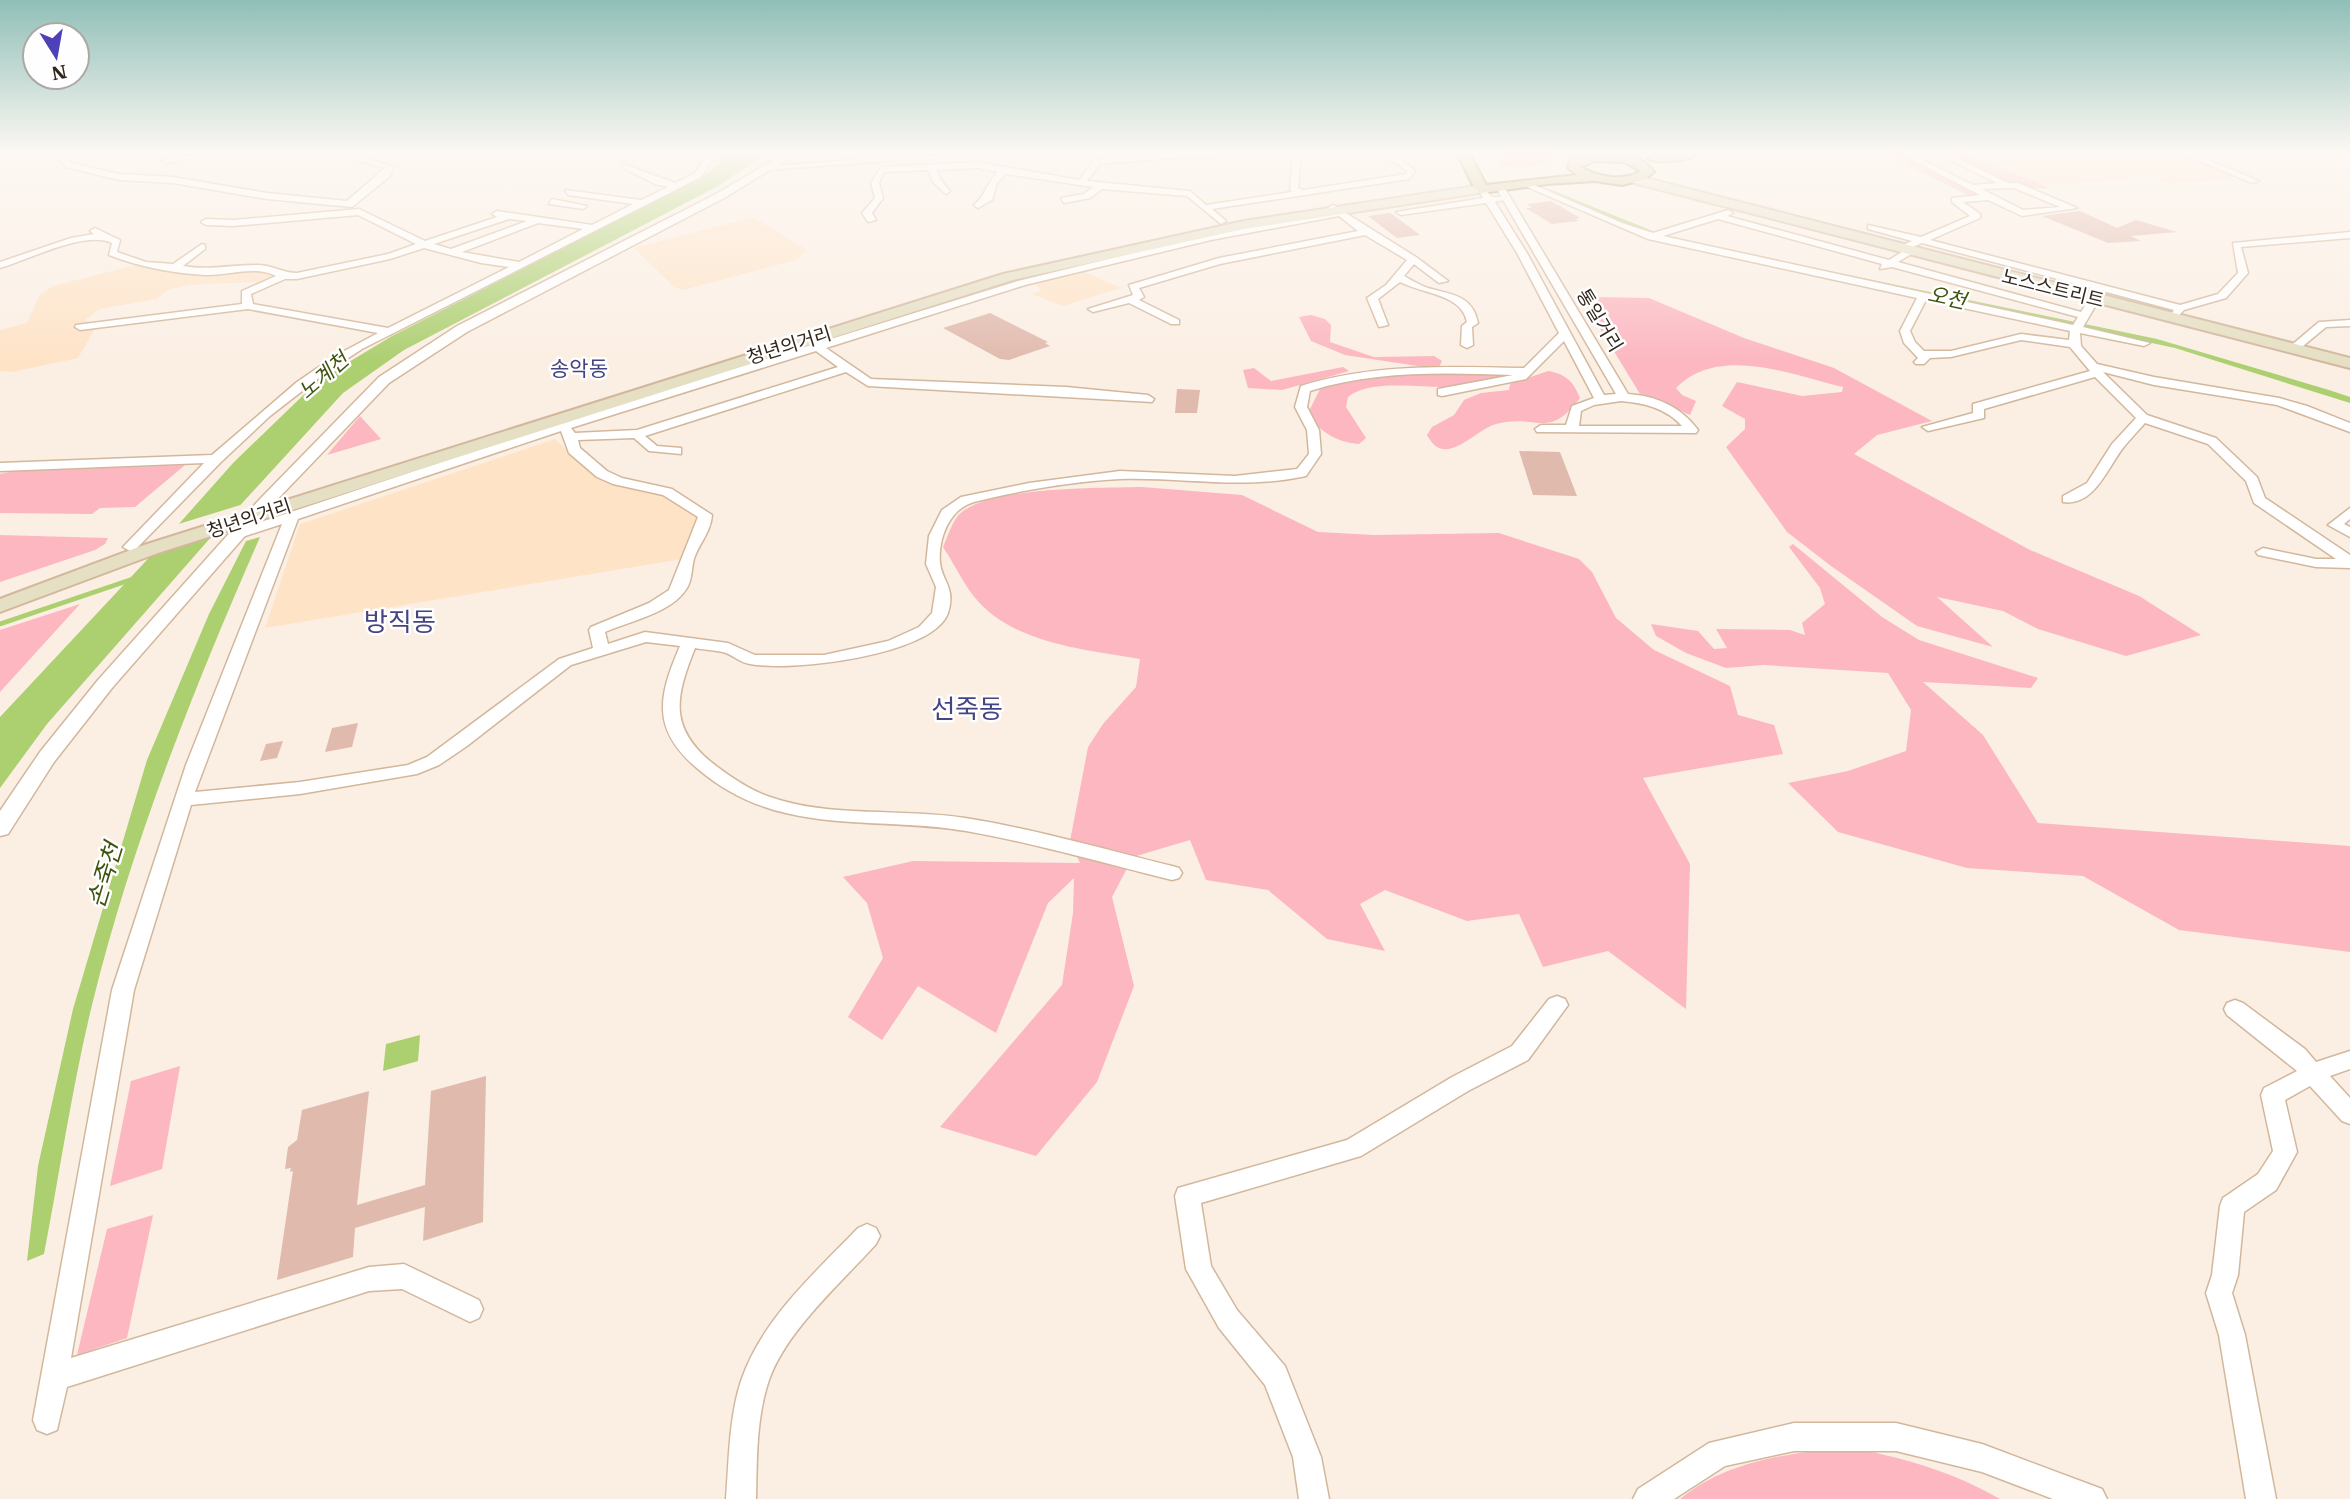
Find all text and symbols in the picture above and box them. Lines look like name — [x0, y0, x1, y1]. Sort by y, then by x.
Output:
north arrow — [21, 21, 91, 91]
text: N — [50, 59, 69, 86]
street label: 노스스트리트 — [1999, 264, 2107, 312]
water label: 오천 — [1925, 279, 1971, 315]
street label: 통일거리 — [1572, 284, 1628, 356]
street label: 청년의거리 — [744, 321, 834, 369]
water label: 노계천 — [292, 344, 356, 405]
district label: 송악동 — [550, 354, 608, 382]
street label: 청년의거리 — [204, 493, 294, 543]
district label: 방직동 — [364, 604, 436, 638]
district label: 선죽동 — [931, 691, 1003, 725]
water label: 손죽천 — [79, 836, 130, 911]

